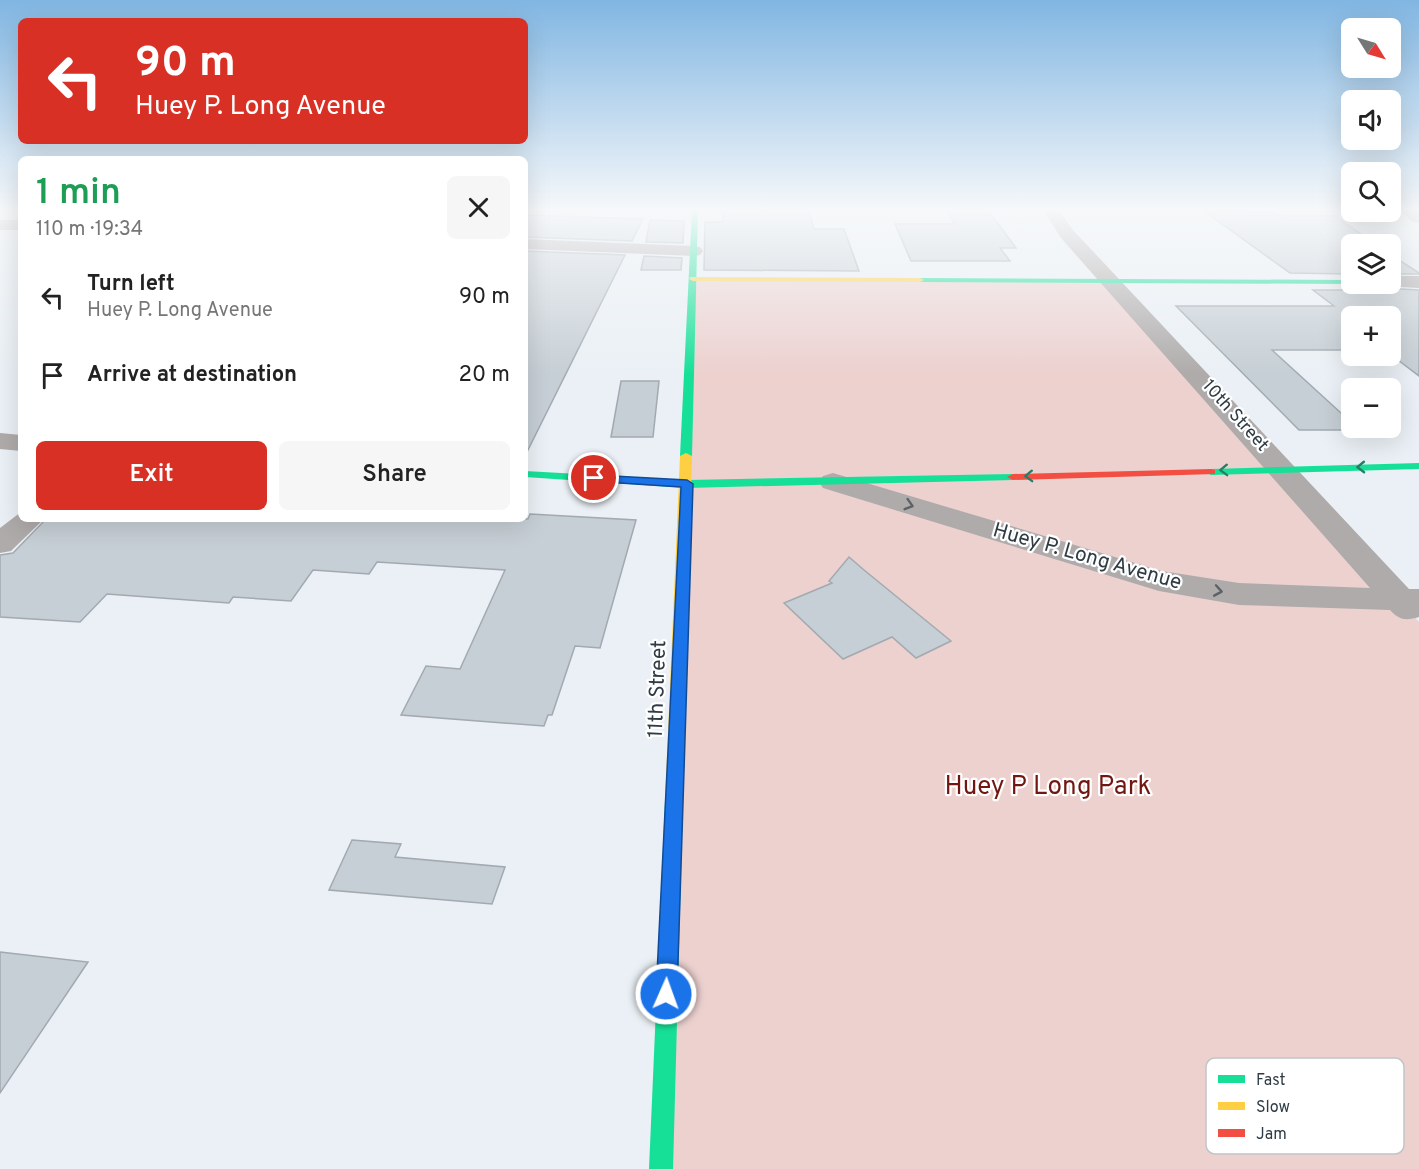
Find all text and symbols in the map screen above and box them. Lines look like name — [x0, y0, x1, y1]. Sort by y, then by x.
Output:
north arrow — [1341, 18, 1401, 78]
map controls — [1341, 18, 1401, 438]
text: 90 m — [135, 38, 236, 91]
icon: left — [36, 42, 114, 120]
text: Huey P. Long Avenue — [135, 90, 386, 124]
button: sound — [1341, 90, 1401, 150]
button: search — [1341, 162, 1401, 222]
text: 1 min — [36, 171, 121, 217]
button: close — [447, 176, 510, 239]
text: 110 m · 19:34 — [36, 217, 143, 243]
button: layers — [1341, 234, 1401, 294]
text: Turn left — [87, 271, 175, 298]
icon: left — [36, 281, 69, 314]
text: 90 m — [459, 284, 510, 311]
text: Huey P. Long Avenue — [87, 298, 273, 324]
button: + — [1341, 306, 1401, 366]
icon: arrive — [36, 359, 69, 392]
text: Arrive at destination — [87, 362, 297, 389]
text: 20 m — [459, 362, 510, 389]
street label: 10th Street — [1197, 375, 1273, 457]
button: − — [1341, 378, 1401, 438]
button: Exit — [36, 441, 267, 510]
button: Share — [279, 441, 510, 510]
pin — [568, 452, 619, 503]
icon: arrive — [577, 461, 610, 494]
one-way arrow — [1356, 461, 1365, 473]
one-way arrow — [1219, 464, 1228, 477]
one-way arrow — [1024, 470, 1033, 483]
one-way arrow — [903, 498, 914, 510]
street label: Huey P. Long Avenue — [989, 517, 1185, 597]
one-way arrow — [1213, 584, 1223, 597]
street label: 11th Street — [643, 640, 673, 738]
park label: Huey P Long Park — [945, 771, 1151, 804]
position arrow — [634, 962, 698, 1026]
legend — [1206, 1058, 1404, 1154]
text: Fast — [1256, 1071, 1286, 1091]
text: Slow — [1256, 1098, 1290, 1118]
text: Jam — [1256, 1125, 1287, 1145]

